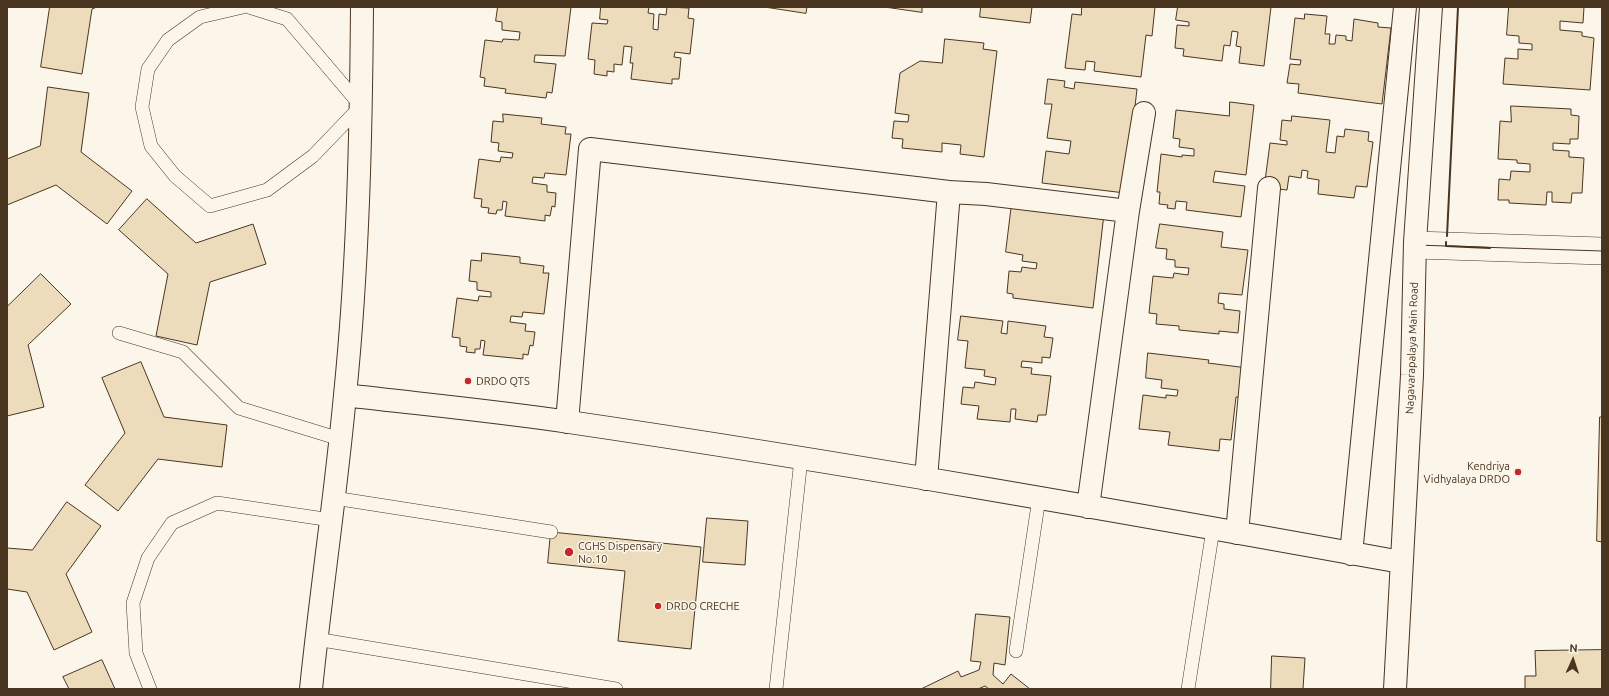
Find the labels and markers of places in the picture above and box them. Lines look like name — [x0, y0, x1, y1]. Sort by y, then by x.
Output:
place label: DRDO QTS — [476, 374, 530, 388]
marker: DRDO QTS — [463, 376, 473, 386]
place label: Kendriya Vidhyalaya DRDO — [1423, 459, 1510, 485]
marker: Kendriya Vidhyalaya DRDO — [1513, 467, 1523, 477]
place label: CGHS Dispensary No.10 — [578, 539, 662, 565]
marker: CGHS Dispensary No.10 — [563, 546, 575, 558]
place label: DRDO CRECHE — [666, 599, 740, 613]
marker: DRDO CRECHE — [653, 601, 663, 611]

